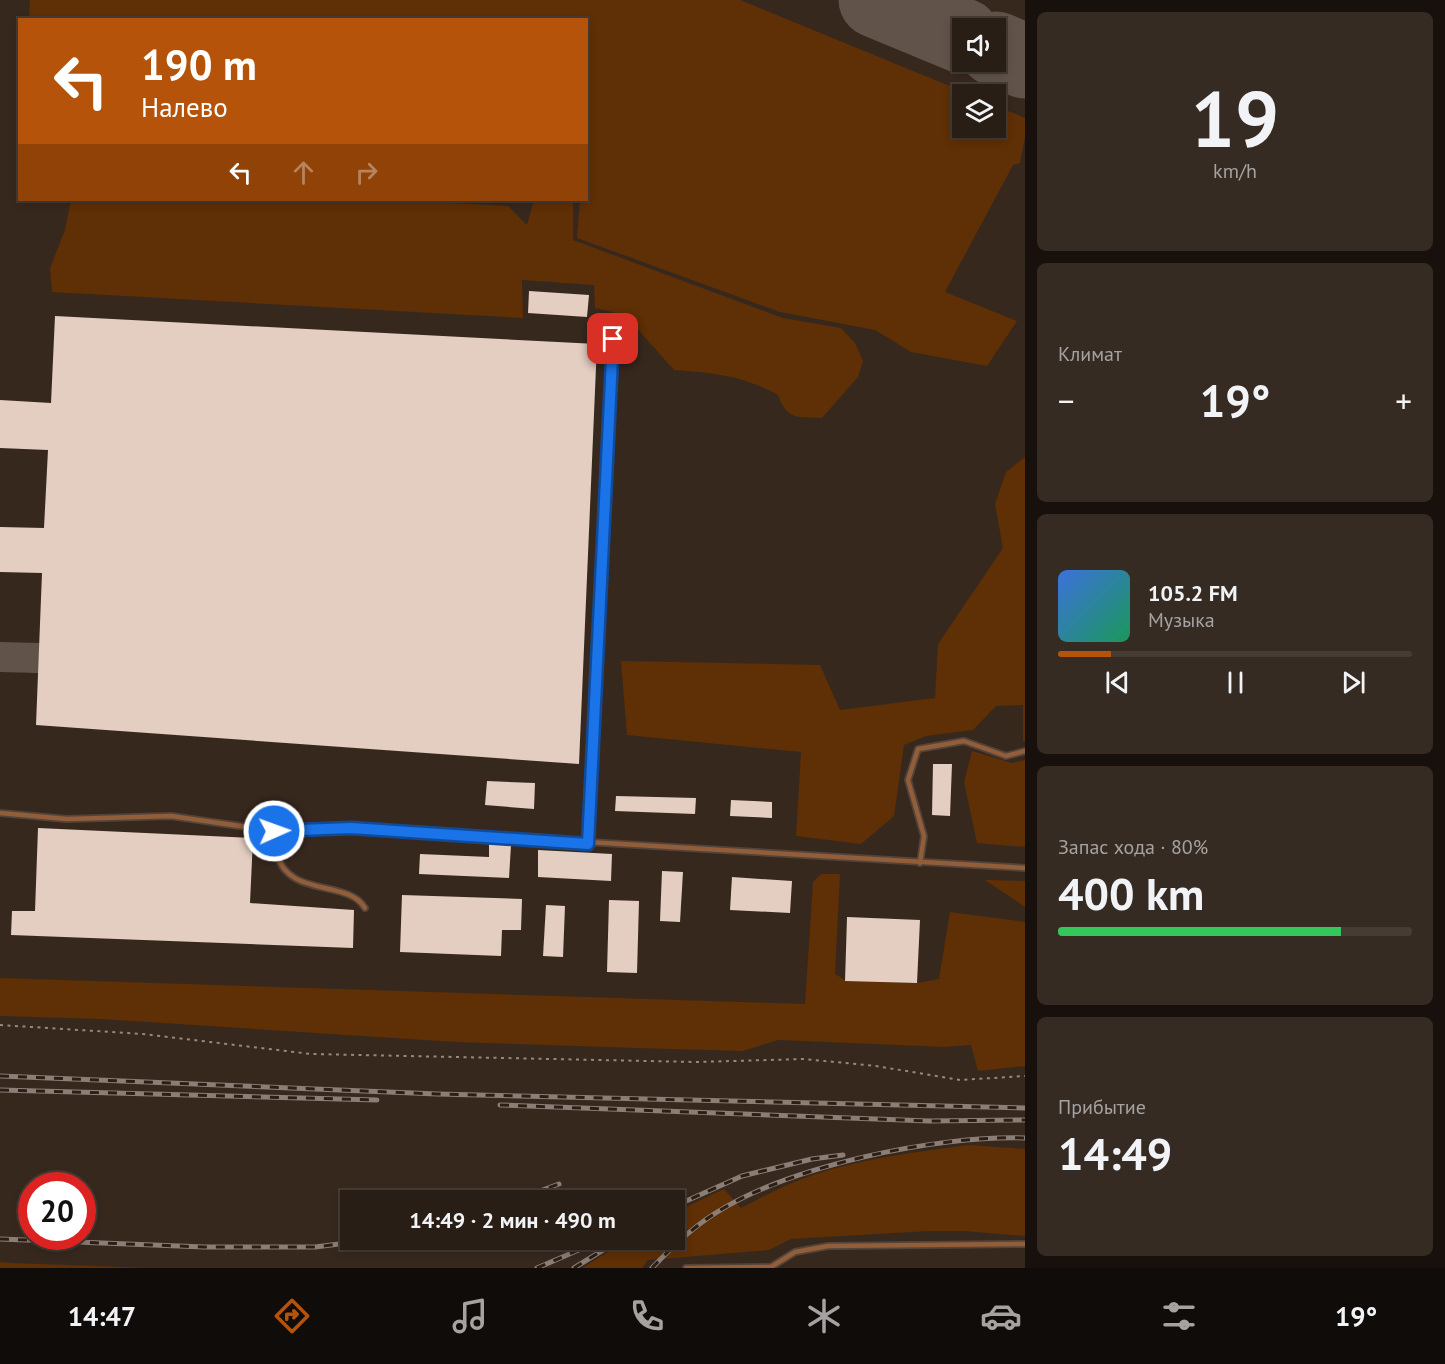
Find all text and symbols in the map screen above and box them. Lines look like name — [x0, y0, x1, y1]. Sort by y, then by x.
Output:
map controls — [952, 18, 1006, 138]
button: sound — [952, 18, 1006, 72]
text: 190 m — [141, 37, 257, 92]
icon: left — [42, 42, 120, 120]
text: 19 — [1191, 68, 1279, 169]
button: layers — [952, 84, 1006, 138]
text: Налево — [141, 90, 228, 124]
icon: left — [224, 156, 257, 189]
icon: ahead — [287, 156, 320, 189]
icon: right — [350, 156, 383, 189]
text: km/h — [1213, 158, 1257, 184]
pin — [587, 313, 638, 364]
icon: arrive — [596, 322, 629, 355]
text: Климат — [1058, 341, 1122, 367]
text: 19° — [1200, 371, 1270, 429]
text: − — [1058, 379, 1075, 422]
text: + — [1395, 379, 1412, 422]
text: 105.2 FM — [1148, 579, 1238, 607]
text: Музыка — [1148, 607, 1215, 633]
icon: previous — [1101, 666, 1134, 699]
icon: pause — [1219, 666, 1252, 699]
icon: next — [1337, 666, 1370, 699]
position arrow — [242, 799, 306, 863]
text: Запас хода · 80% — [1058, 834, 1208, 860]
text: 400 km — [1058, 864, 1204, 922]
text: Прибытие — [1058, 1094, 1146, 1120]
text: 14:49 — [1058, 1124, 1172, 1182]
speed limit sign: 20 — [18, 1172, 96, 1250]
text: 14:49 · 2 мин · 490 m — [409, 1206, 616, 1234]
icon: directions — [271, 1295, 313, 1337]
icon: music — [449, 1295, 491, 1337]
icon: phone — [626, 1295, 668, 1337]
icon: climate — [803, 1295, 845, 1337]
icon: car — [980, 1295, 1022, 1337]
icon: filters — [1158, 1295, 1200, 1337]
text: 14:47 — [68, 1299, 136, 1333]
text: 19° — [1335, 1299, 1377, 1333]

